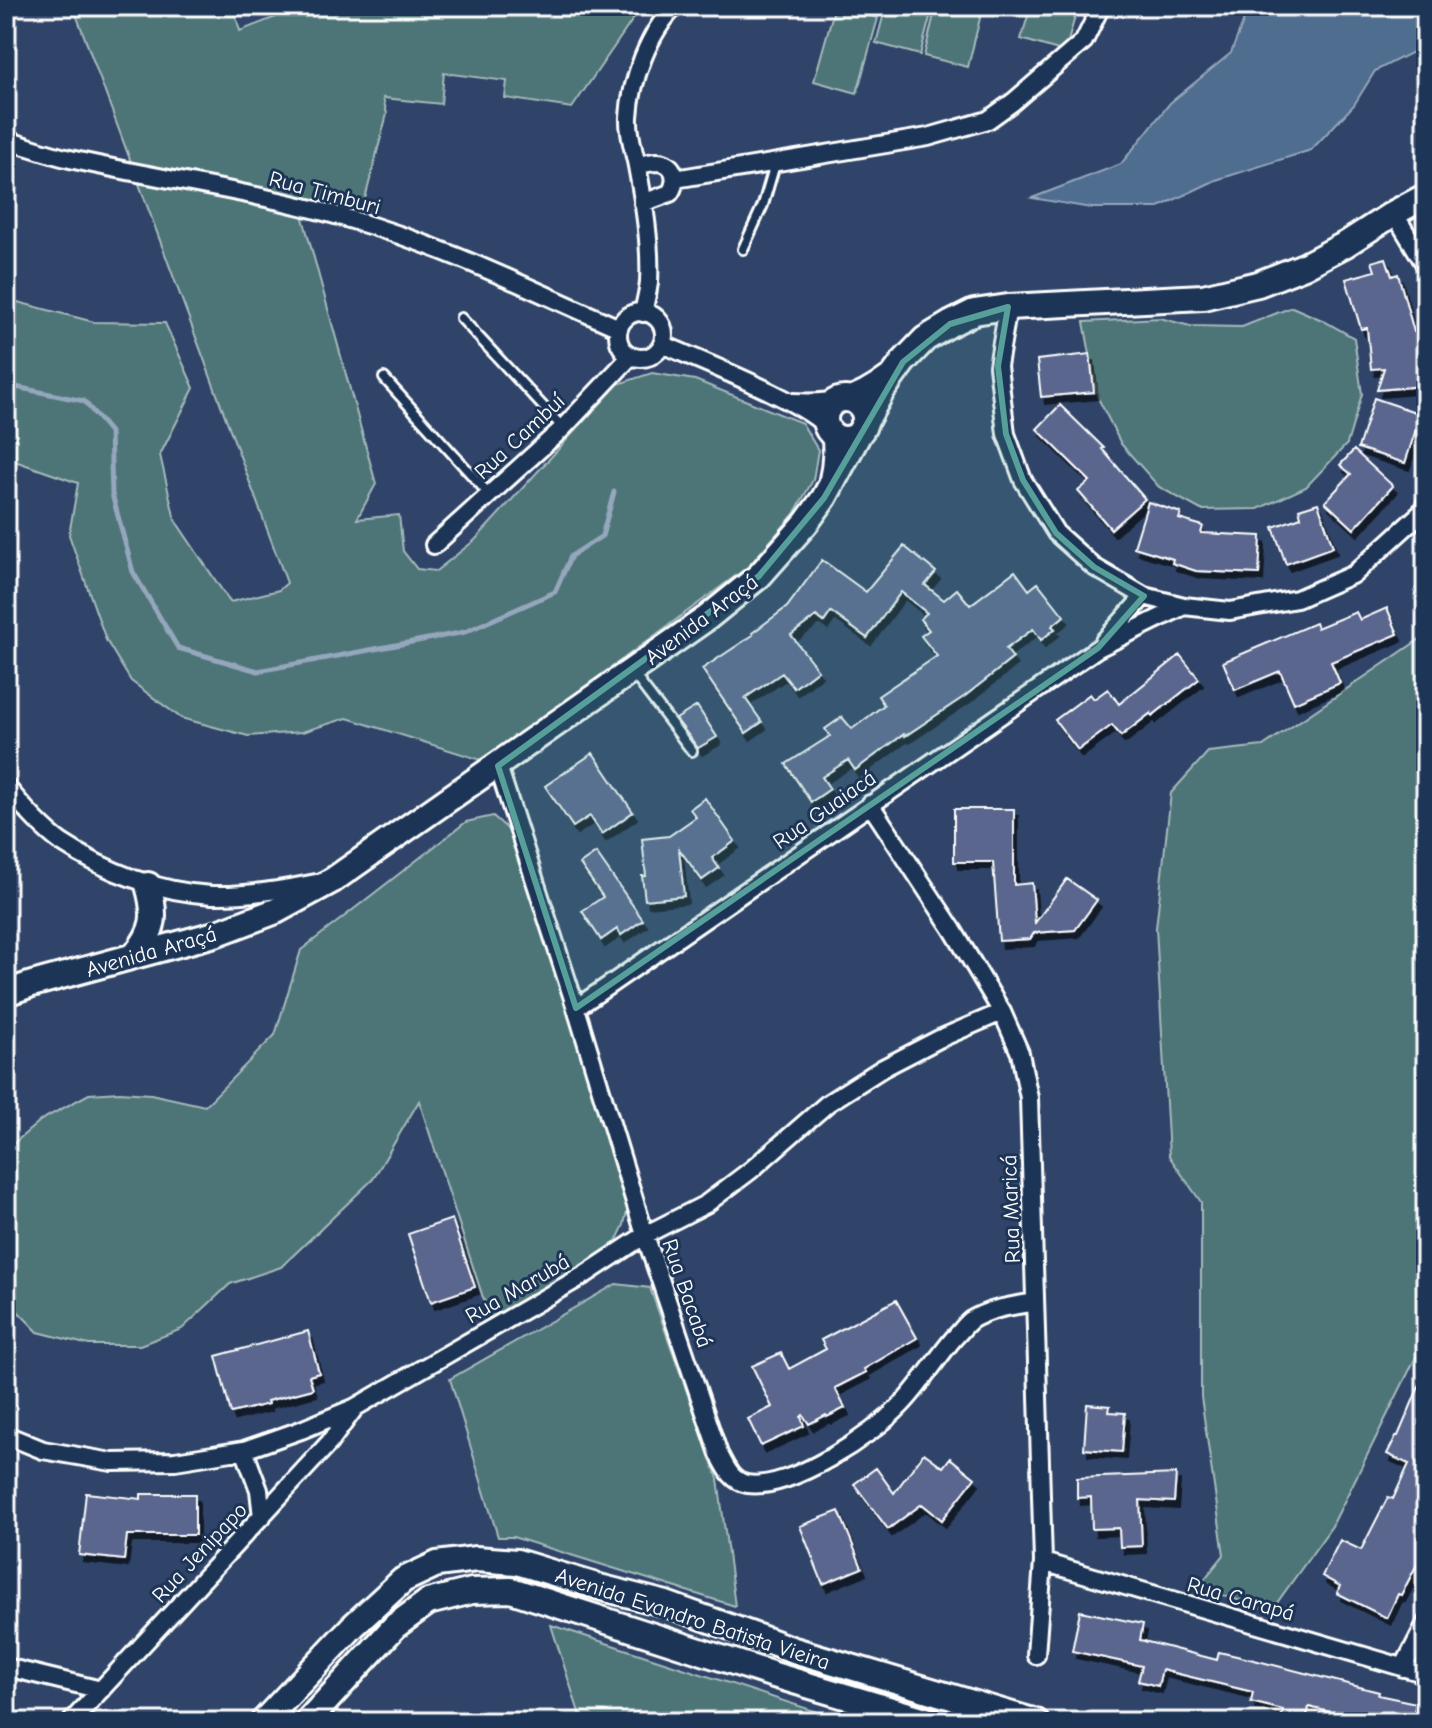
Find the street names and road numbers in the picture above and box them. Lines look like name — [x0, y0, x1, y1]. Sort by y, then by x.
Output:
street label: Rua Timburi — [266, 166, 383, 220]
street label: Rua Cambuí — [469, 388, 571, 485]
street label: Avenida Araçá — [640, 569, 763, 671]
street label: Rua Guaiacá — [768, 765, 881, 855]
street label: Avenida Araçá — [83, 921, 220, 983]
street label: Rua Maricá — [996, 1154, 1026, 1264]
street label: Rua Bacabá — [656, 1236, 718, 1351]
street label: Rua Marubá — [461, 1249, 574, 1329]
street label: Rua Jenipapo — [147, 1497, 253, 1608]
street label: Avenida Evandro Batista Vieira — [552, 1562, 833, 1676]
street label: Rua Carapá — [1184, 1571, 1297, 1627]

